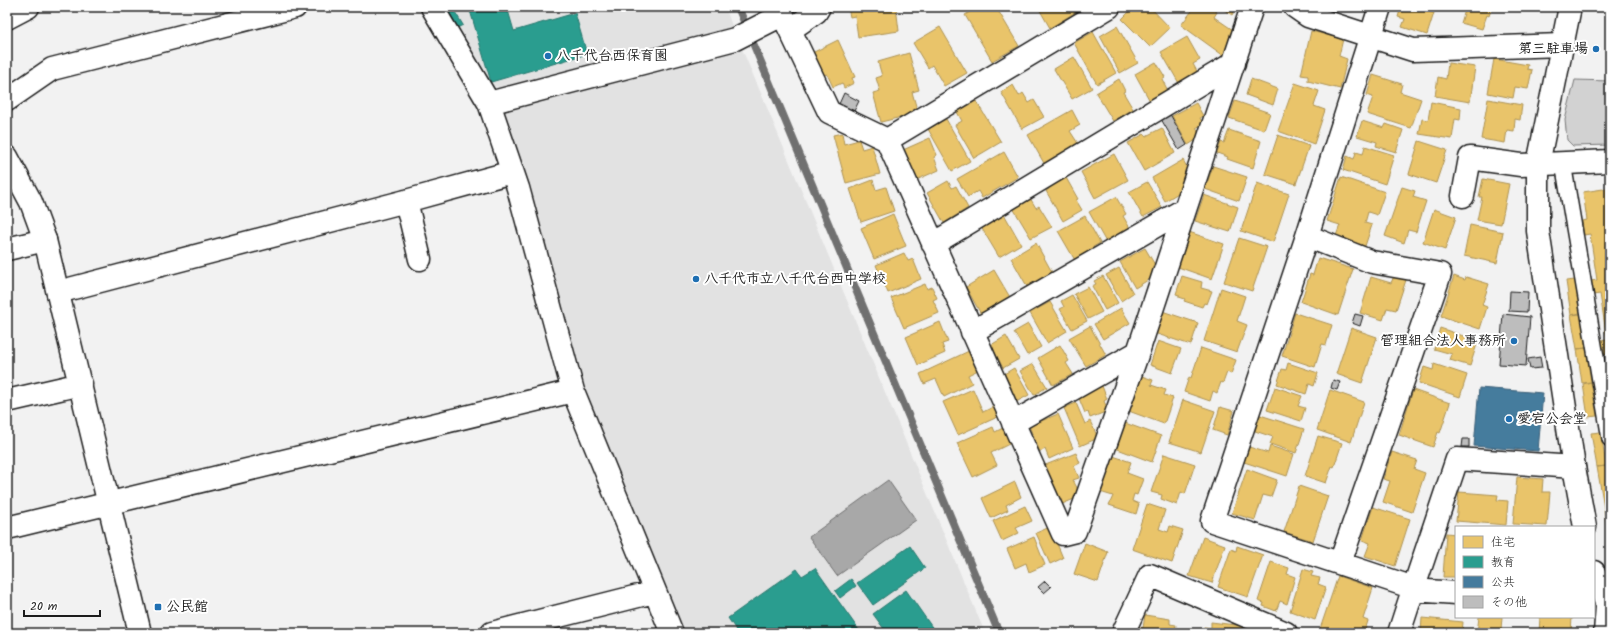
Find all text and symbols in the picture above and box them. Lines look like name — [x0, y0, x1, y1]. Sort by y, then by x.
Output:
place label: 第三駐車場 — [1518, 38, 1588, 60]
marker: 第三駐車場 — [1591, 44, 1601, 54]
place label: 八千代台西保育園 — [556, 45, 668, 67]
marker: 八千代台西保育園 — [543, 51, 553, 61]
place label: 八千代市立八千代台西中学校 — [704, 268, 886, 290]
marker: 八千代市立八千代台西中学校 — [691, 274, 701, 284]
place label: 管理組合法人事務所 — [1380, 330, 1506, 352]
marker: 管理組合法人事務所 — [1509, 336, 1519, 346]
place label: 愛宕公会堂 — [1517, 408, 1587, 430]
marker: 愛宕公会堂 — [1504, 414, 1514, 424]
legend — [1455, 526, 1595, 618]
text: 住宅 — [1491, 533, 1515, 552]
text: 教育 — [1491, 553, 1515, 572]
text: 公共 — [1491, 573, 1515, 592]
scale bar — [24, 592, 100, 618]
text: その他 — [1491, 593, 1527, 612]
place label: 公民館 — [166, 596, 208, 618]
text: 20 m — [30, 597, 58, 616]
marker: 公民館 — [153, 602, 163, 612]

